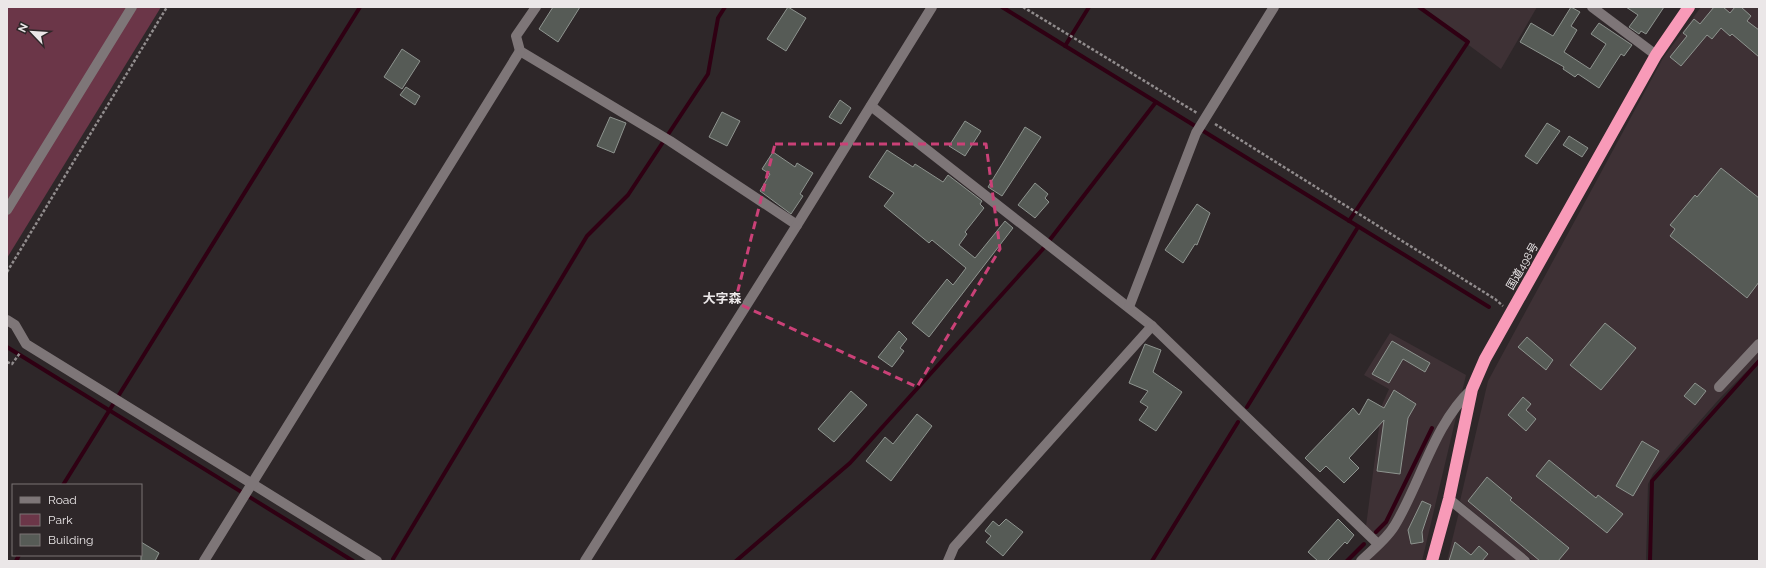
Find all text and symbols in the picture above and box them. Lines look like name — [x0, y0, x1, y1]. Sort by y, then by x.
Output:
north arrow — [12, 12, 52, 52]
text: N — [16, 21, 31, 35]
street label: 国道498号 — [1504, 240, 1541, 292]
district label: 大字森 — [702, 291, 742, 306]
legend — [12, 484, 142, 556]
text: Road — [48, 493, 77, 507]
text: Park — [48, 513, 73, 527]
text: Building — [48, 533, 94, 547]

